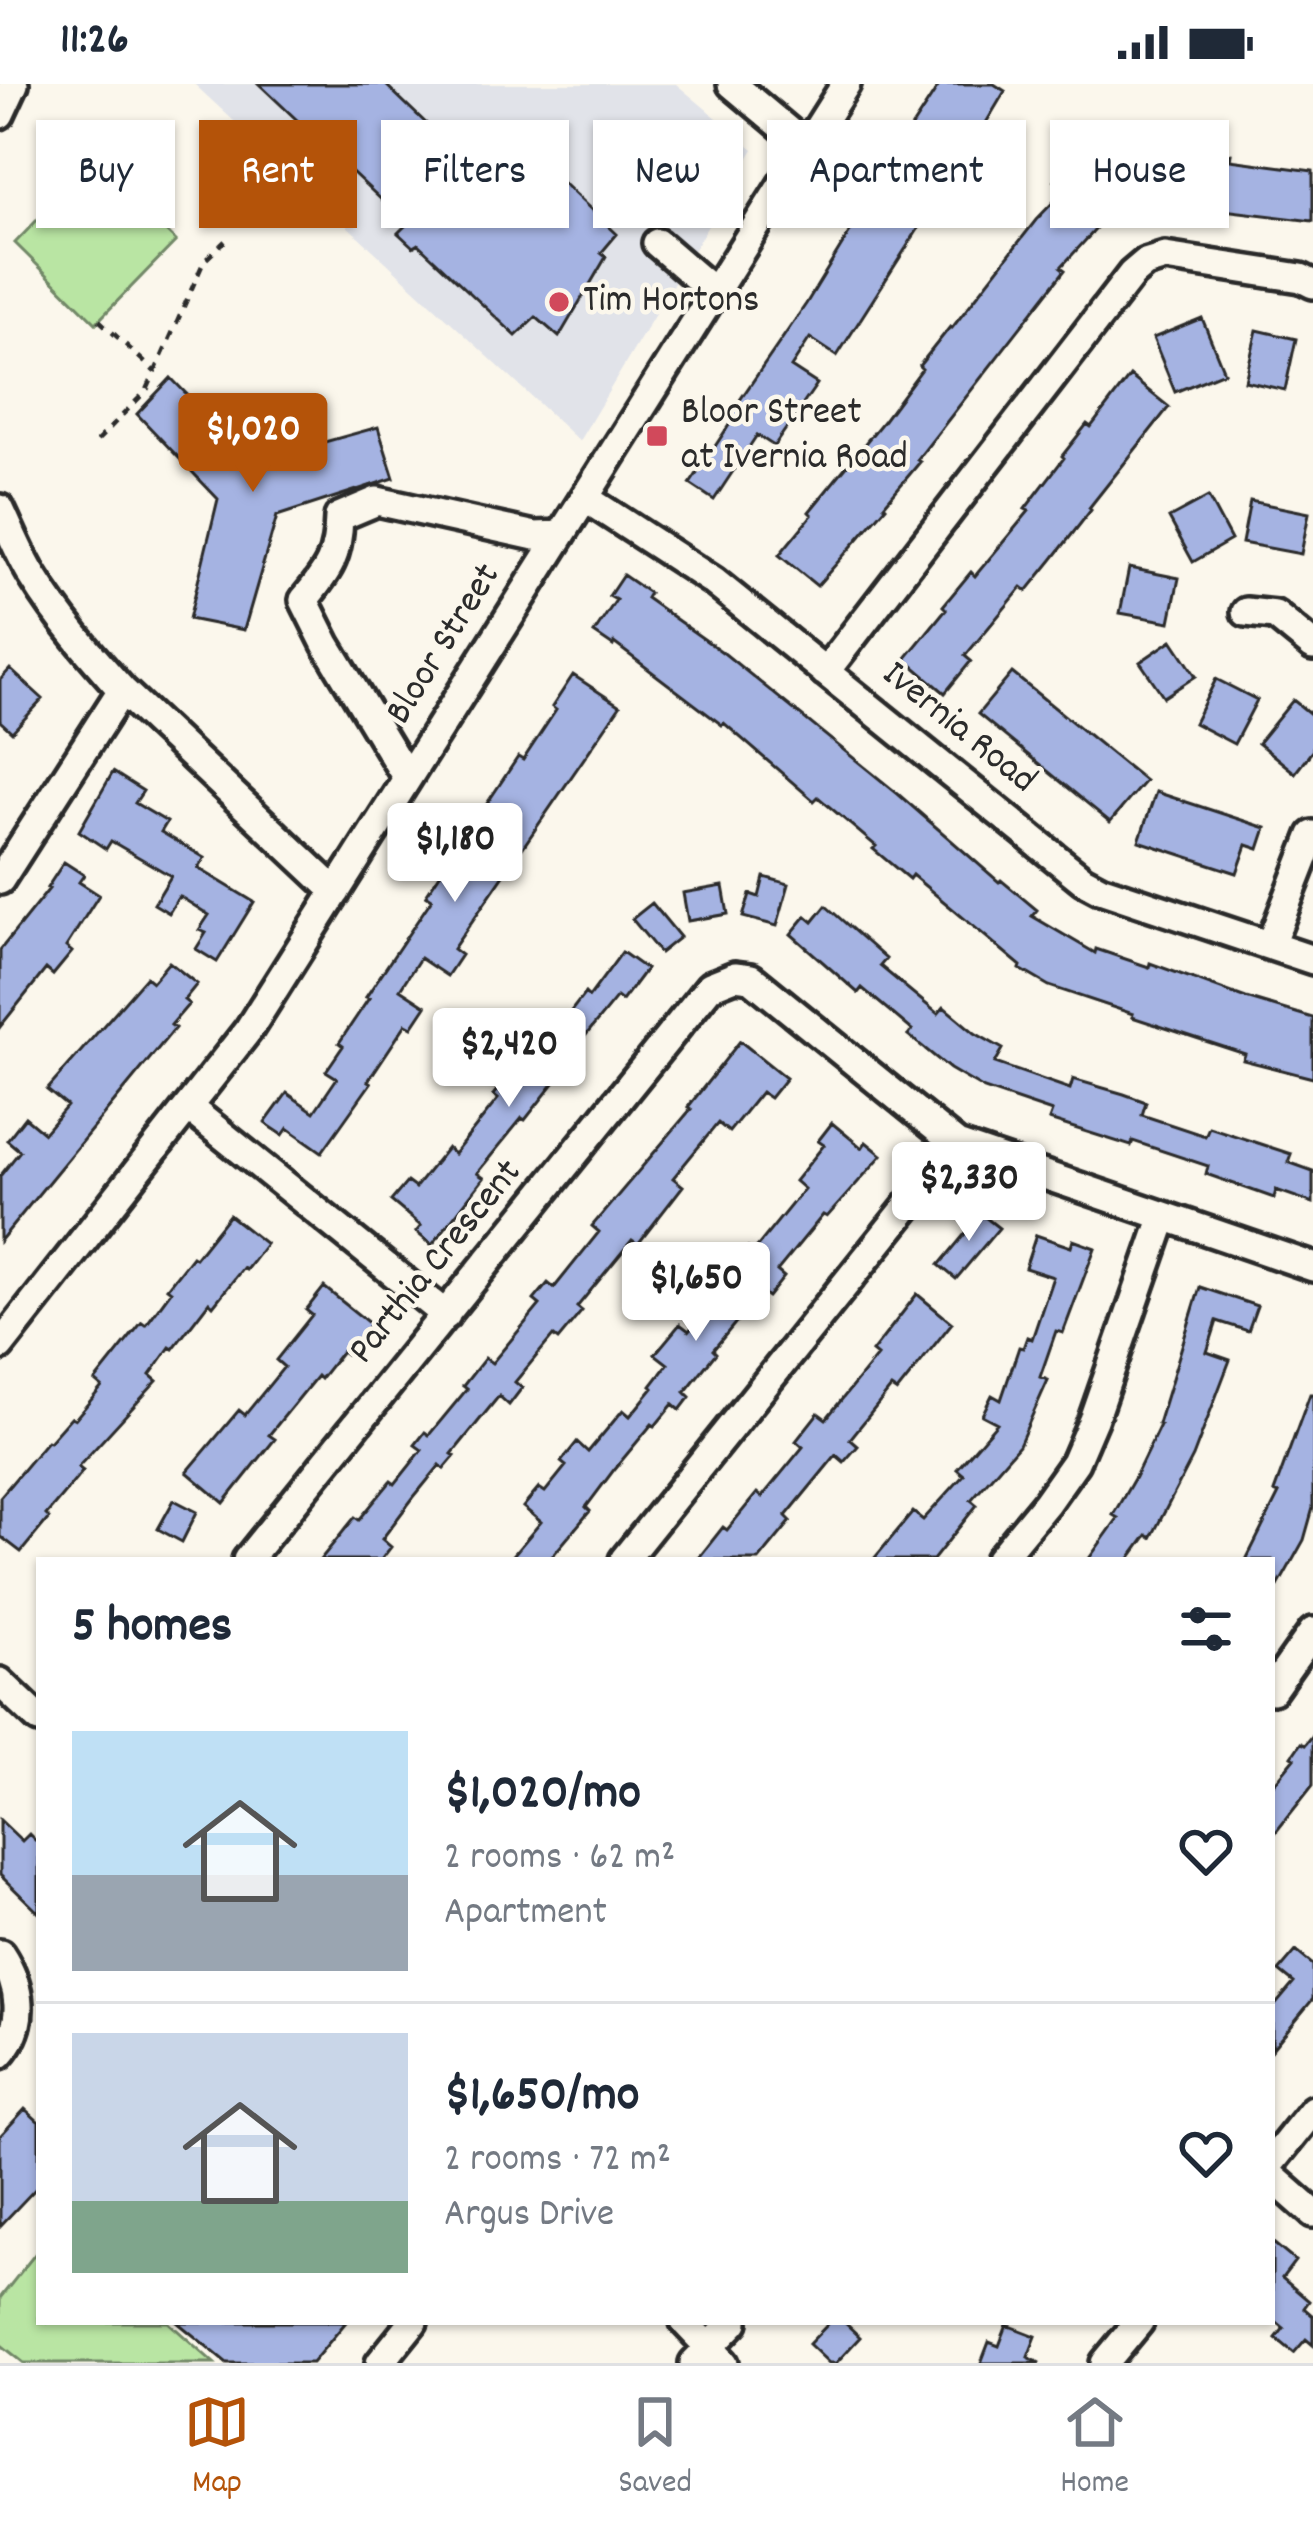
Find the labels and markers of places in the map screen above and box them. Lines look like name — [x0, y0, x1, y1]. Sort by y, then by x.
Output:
place label: Tim Hortons — [583, 275, 759, 330]
marker: Tim Hortons — [546, 289, 572, 315]
place label: Bloor Street at Ivernia Road — [681, 387, 908, 487]
pin: $1,020 — [155, 393, 351, 495]
marker: Bloor Street at Ivernia Road — [644, 423, 670, 449]
pin: $1,180 — [357, 803, 553, 905]
pin: $2,420 — [411, 1008, 607, 1110]
pin: $2,330 — [871, 1142, 1067, 1244]
pin: $1,650 — [598, 1242, 794, 1344]

